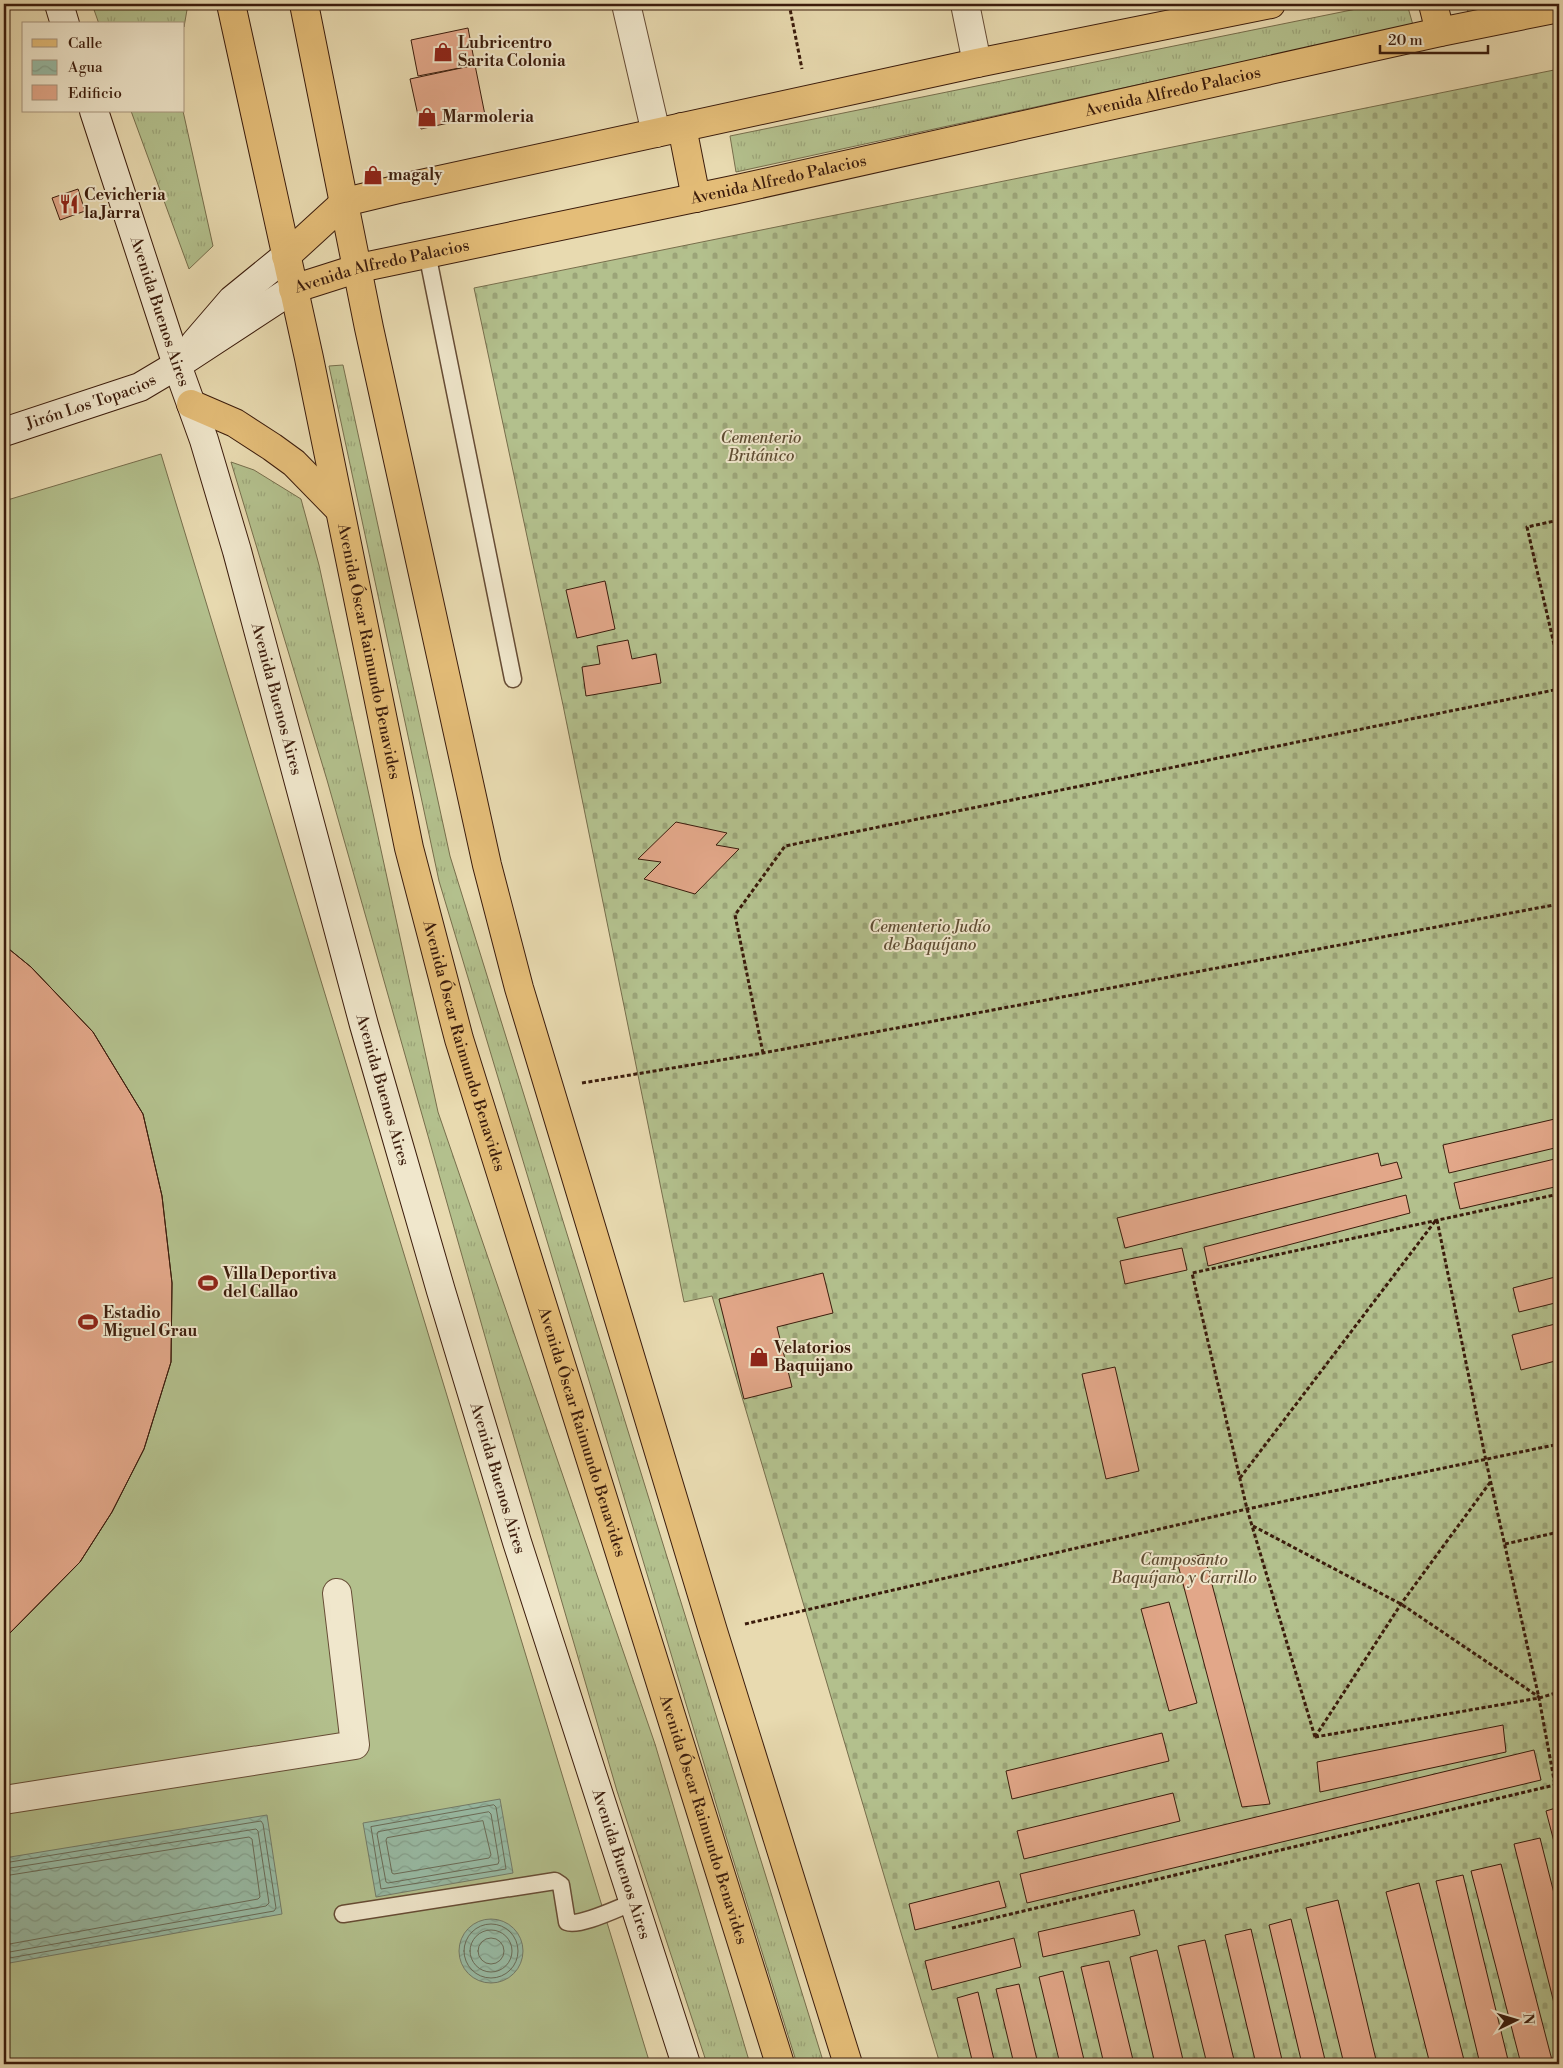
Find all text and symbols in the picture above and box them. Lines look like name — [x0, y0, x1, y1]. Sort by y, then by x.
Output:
legend — [22, 22, 185, 112]
scale bar — [1380, 22, 1488, 54]
text: 20 m — [1388, 31, 1423, 50]
place label: Lubricentro Sarita Colonia — [458, 33, 566, 71]
text: Calle — [68, 34, 102, 53]
shop icon: Lubricentro Sarita Colonia — [432, 41, 454, 63]
text: Agua — [67, 58, 103, 77]
street label: Avenida Alfredo Palacios — [1082, 62, 1263, 121]
text: Edificio — [68, 84, 122, 103]
shop icon: Marmoleria — [416, 106, 438, 128]
place label: Marmoleria — [442, 107, 534, 127]
street label: Avenida Alfredo Palacios — [688, 150, 868, 209]
shop icon: magaly — [362, 164, 384, 186]
place label: magaly — [388, 165, 443, 185]
place label: Cevicheria la Jarra — [84, 185, 166, 223]
restaurant icon: Cevicheria la Jarra — [58, 193, 80, 215]
street label: Avenida Buenos Aires — [125, 233, 194, 389]
street label: Avenida Alfredo Palacios — [291, 235, 471, 298]
street label: Jirón Los Topacios — [22, 370, 160, 434]
park label: Cementerio Británico — [720, 428, 802, 466]
street label: Avenida Óscar Raimundo Benavides — [333, 521, 405, 781]
street label: Avenida Buenos Aires — [246, 620, 307, 777]
street label: Avenida Óscar Raimundo Benavides — [418, 917, 510, 1174]
park label: Cementerio Judío de Baquíjano — [869, 917, 991, 955]
street label: Avenida Buenos Aires — [351, 1011, 414, 1168]
place label: Villa Deportiva del Callao — [222, 1264, 337, 1302]
sports icon: Villa Deportiva del Callao — [197, 1272, 219, 1294]
place label: Estadio Miguel Grau — [103, 1303, 197, 1341]
street label: Avenida Óscar Raimundo Benavides — [533, 1304, 631, 1559]
sports icon: Estadio Miguel Grau — [77, 1311, 99, 1333]
place label: Velatorios Baquijano — [773, 1338, 853, 1376]
shop icon: Velatorios Baquijano — [748, 1346, 770, 1368]
street label: Avenida Buenos Aires — [465, 1399, 530, 1556]
park label: Camposanto Baquíjano y Carrillo — [1110, 1550, 1257, 1588]
street label: Avenida Óscar Raimundo Benavides — [655, 1691, 752, 1947]
street label: Avenida Buenos Aires — [587, 1785, 655, 1942]
north arrow — [1490, 1996, 1540, 2046]
text: N — [1519, 2013, 1537, 2025]

